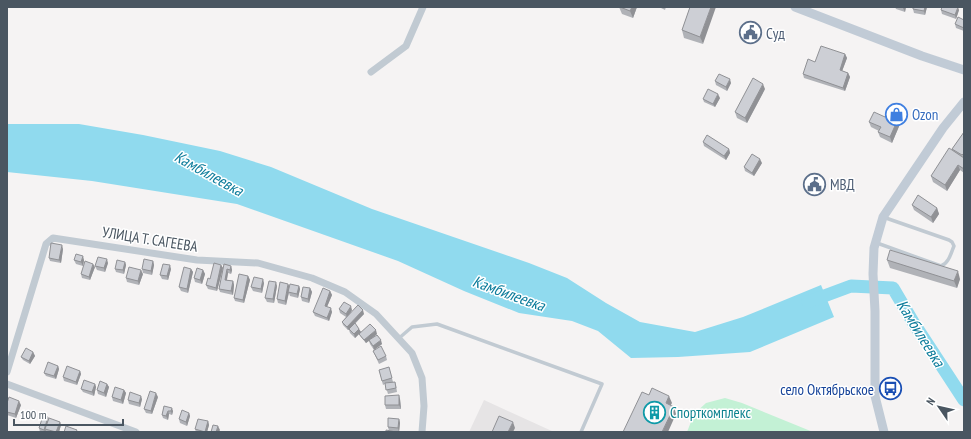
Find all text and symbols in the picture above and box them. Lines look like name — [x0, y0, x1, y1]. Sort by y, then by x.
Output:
public building icon: Суд — [738, 20, 764, 46]
place label: Суд — [766, 24, 785, 43]
shop icon: Ozon — [883, 101, 909, 127]
place label: Ozon — [912, 105, 938, 124]
water label: Камбилеевка — [171, 146, 248, 201]
public building icon: МВД — [801, 171, 827, 197]
place label: МВД — [830, 175, 855, 194]
street label: УЛИЦА Т. САГЕЕВА — [101, 222, 200, 256]
water label: Камбилеевка — [470, 271, 549, 316]
water label: Камбилеевка — [893, 296, 950, 372]
bus stop icon: село Октябрьское — [877, 376, 903, 402]
place label: село Октябрьское — [780, 380, 874, 399]
north arrow — [919, 387, 959, 427]
text: N — [923, 395, 938, 408]
building icon: Спорткомплекс — [642, 399, 668, 425]
scale bar — [14, 401, 123, 427]
place label: Спорткомплекс — [670, 403, 751, 422]
text: 100 m — [20, 407, 47, 422]

